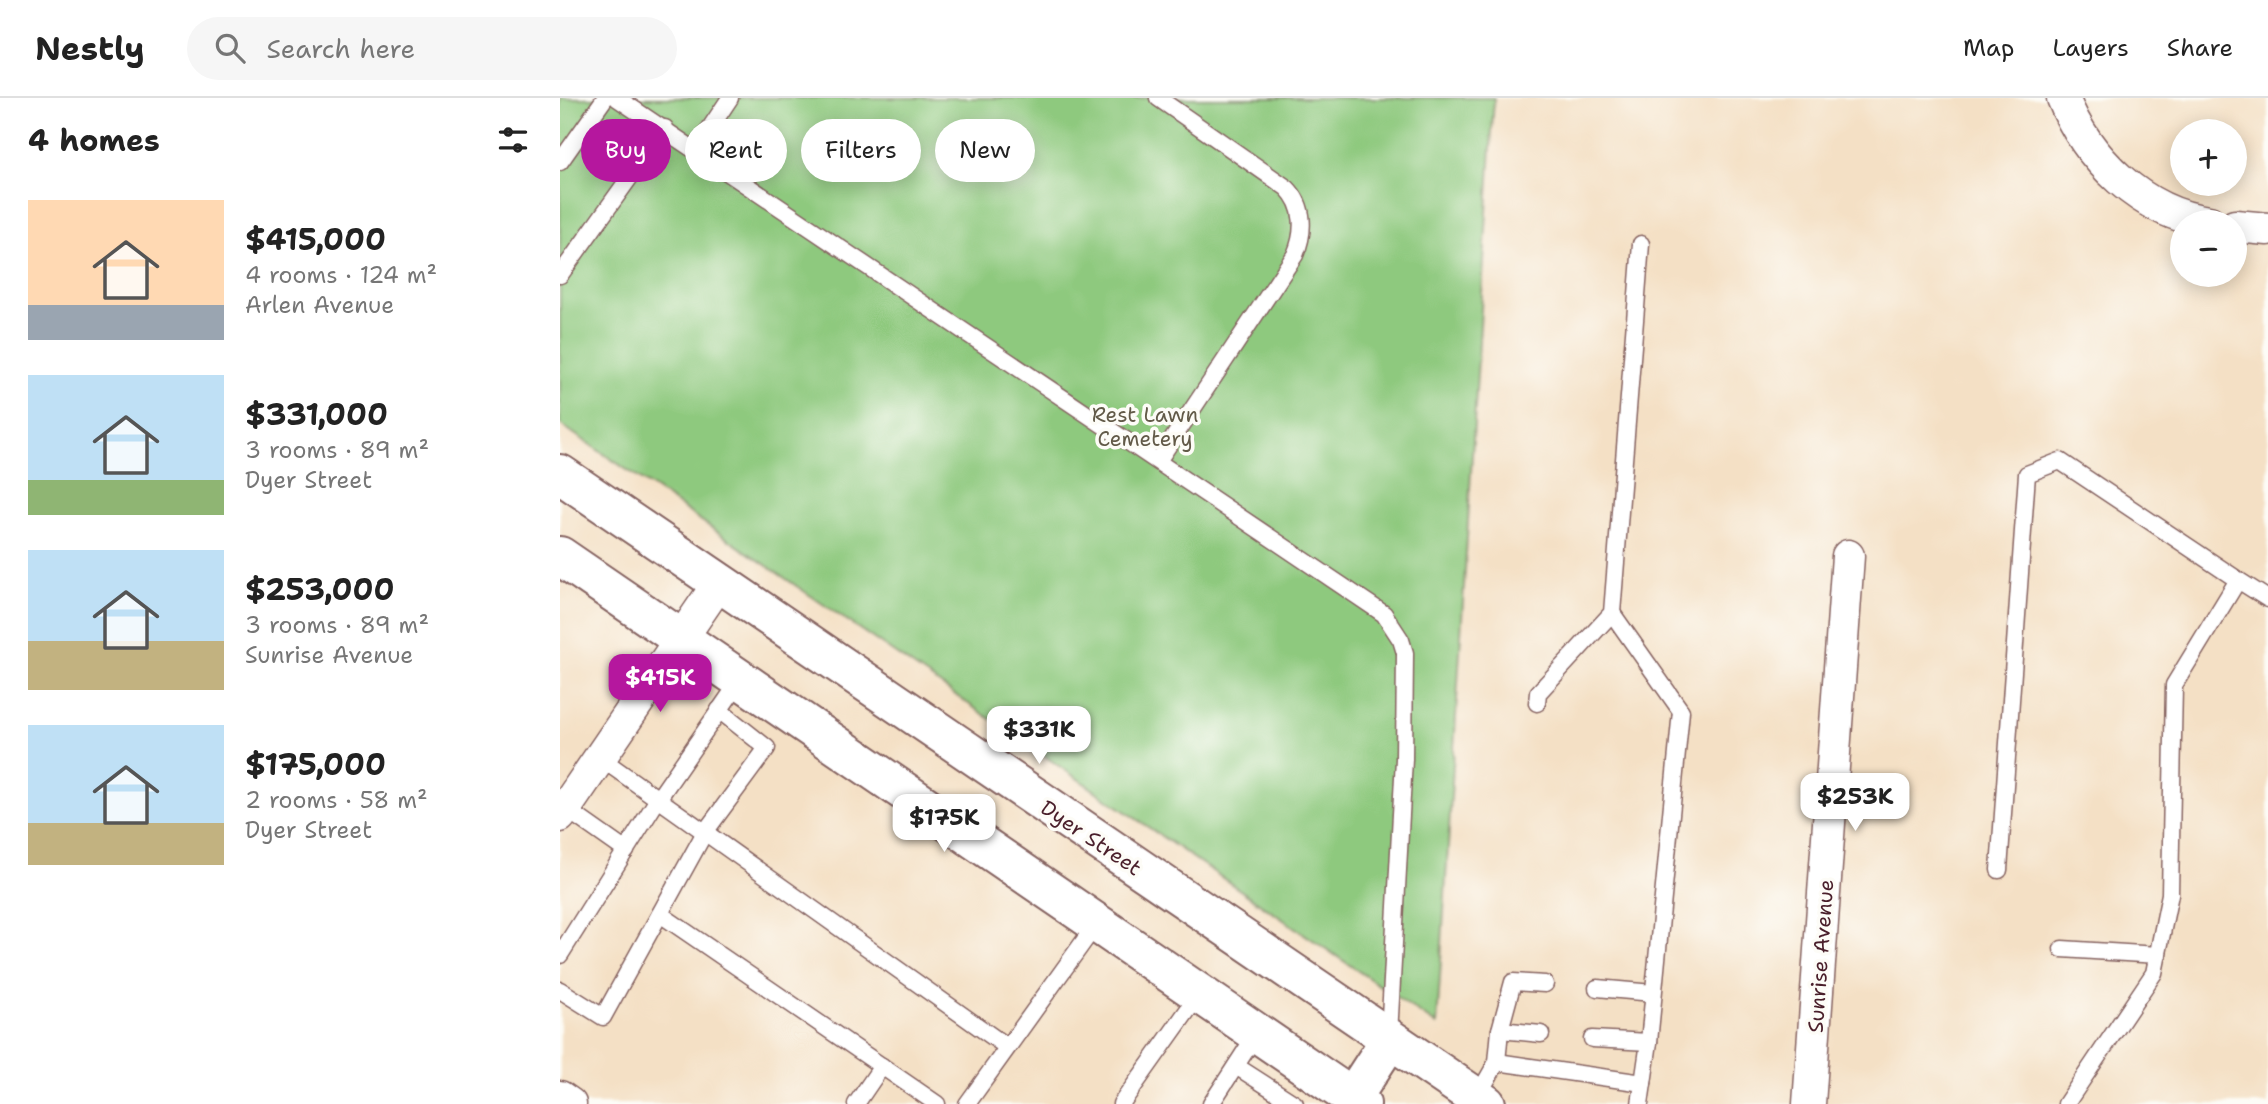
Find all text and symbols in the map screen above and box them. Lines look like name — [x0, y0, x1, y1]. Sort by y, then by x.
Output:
search box — [187, 17, 677, 80]
text: Nestly — [35, 26, 145, 71]
icon: search — [211, 29, 249, 67]
text: Search here — [267, 31, 415, 66]
text: Map — [1963, 32, 2014, 64]
text: Layers — [2052, 32, 2129, 64]
text: Share — [2167, 32, 2233, 64]
chip: Buy — [581, 119, 671, 182]
chip: Rent — [685, 119, 787, 182]
chip: Filters — [801, 119, 921, 182]
chip: New — [935, 119, 1035, 182]
map controls — [2170, 119, 2247, 287]
button: + — [2170, 119, 2247, 196]
text: 4 homes — [28, 120, 160, 161]
icon: filters — [494, 121, 532, 159]
button: − — [2170, 210, 2247, 287]
text: $415,000 — [245, 219, 386, 260]
icon: home — [84, 228, 168, 312]
text: 4 rooms · 124 m² — [245, 260, 437, 290]
text: Arlen Avenue — [245, 290, 394, 320]
text: $331,000 — [245, 394, 388, 435]
park label: Rest Lawn Cemetery — [1092, 401, 1198, 453]
icon: home — [84, 403, 168, 487]
text: 3 rooms · 89 m² — [245, 435, 429, 465]
text: Dyer Street — [245, 465, 372, 495]
text: $253,000 — [245, 569, 394, 610]
icon: home — [84, 578, 168, 662]
text: 3 rooms · 89 m² — [245, 610, 429, 640]
text: Sunrise Avenue — [245, 640, 413, 670]
pin: $415K — [611, 654, 709, 714]
text: $415K — [625, 662, 695, 692]
pin: $331K — [990, 706, 1088, 766]
text: $331K — [1003, 714, 1075, 744]
text: $175,000 — [245, 744, 386, 785]
icon: home — [84, 753, 168, 837]
pin: $253K — [1806, 774, 1904, 833]
text: $253K — [1816, 781, 1894, 811]
text: 2 rooms · 58 m² — [245, 785, 428, 815]
pin: $175K — [895, 794, 993, 854]
street label: Dyer Street — [1035, 794, 1147, 882]
text: $175K — [909, 802, 979, 832]
text: Dyer Street — [245, 815, 372, 845]
street label: Sunrise Avenue — [1802, 878, 1840, 1034]

